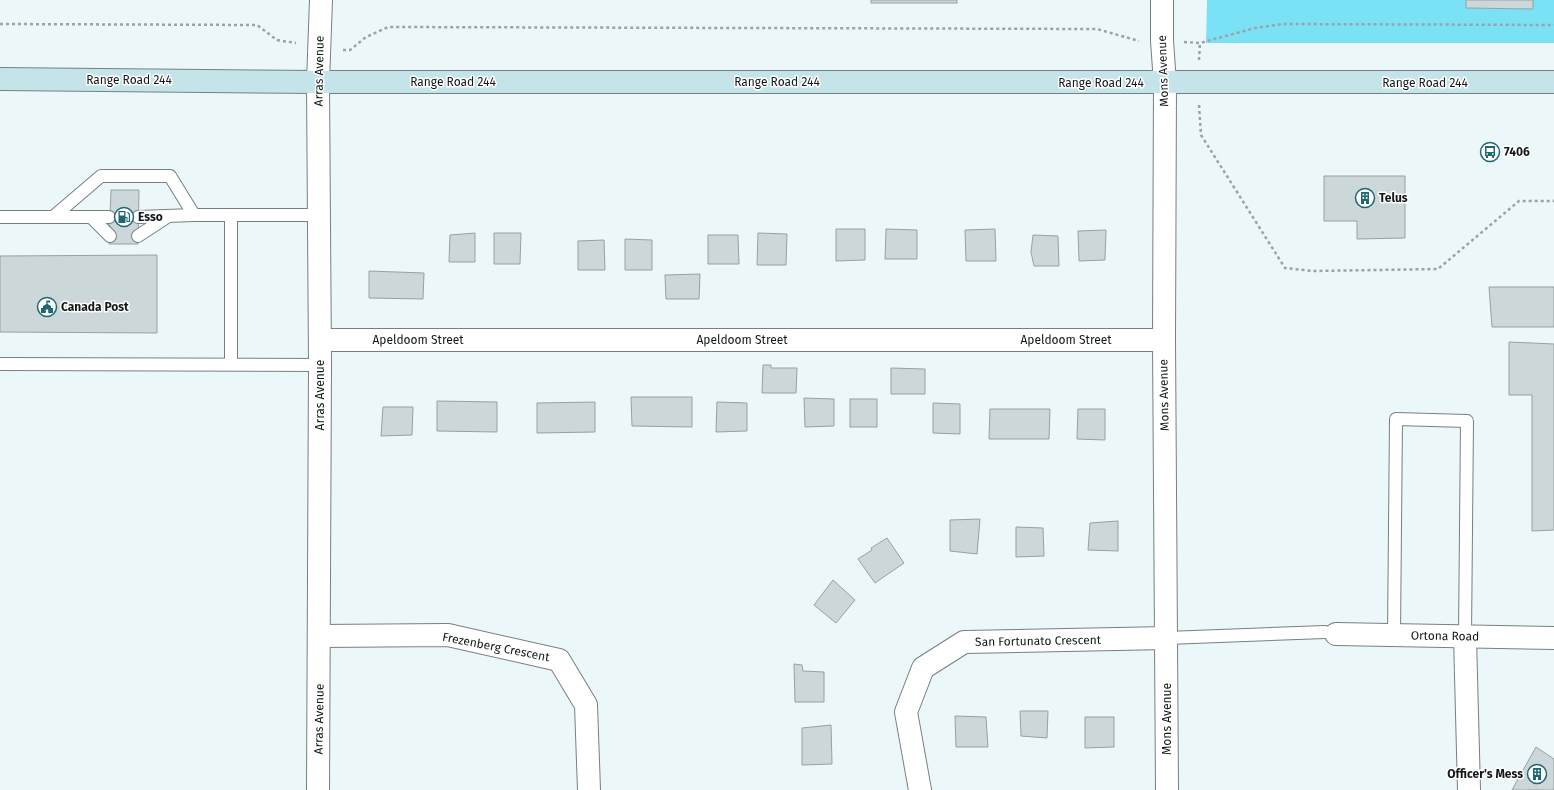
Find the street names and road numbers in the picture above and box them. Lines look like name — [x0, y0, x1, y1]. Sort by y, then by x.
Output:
street label: Mons Avenue — [1155, 35, 1171, 107]
street label: Arras Avenue — [311, 36, 327, 106]
street label: Range Road 244 — [86, 73, 172, 87]
street label: Range Road 244 — [410, 75, 496, 89]
street label: Range Road 244 — [734, 75, 820, 89]
street label: Range Road 244 — [1058, 76, 1144, 90]
street label: Range Road 244 — [1382, 76, 1468, 90]
street label: Apeldoom Street — [372, 333, 464, 347]
street label: Apeldoom Street — [696, 333, 788, 347]
street label: Apeldoom Street — [1020, 333, 1112, 347]
street label: Mons Avenue — [1156, 359, 1172, 431]
street label: Arras Avenue — [313, 360, 327, 430]
street label: Ortona Road — [1411, 628, 1479, 644]
street label: Frezenberg Crescent — [441, 630, 551, 664]
street label: San Fortunato Crescent — [975, 633, 1102, 649]
street label: Mons Avenue — [1160, 683, 1174, 755]
street label: Arras Avenue — [311, 684, 327, 754]

